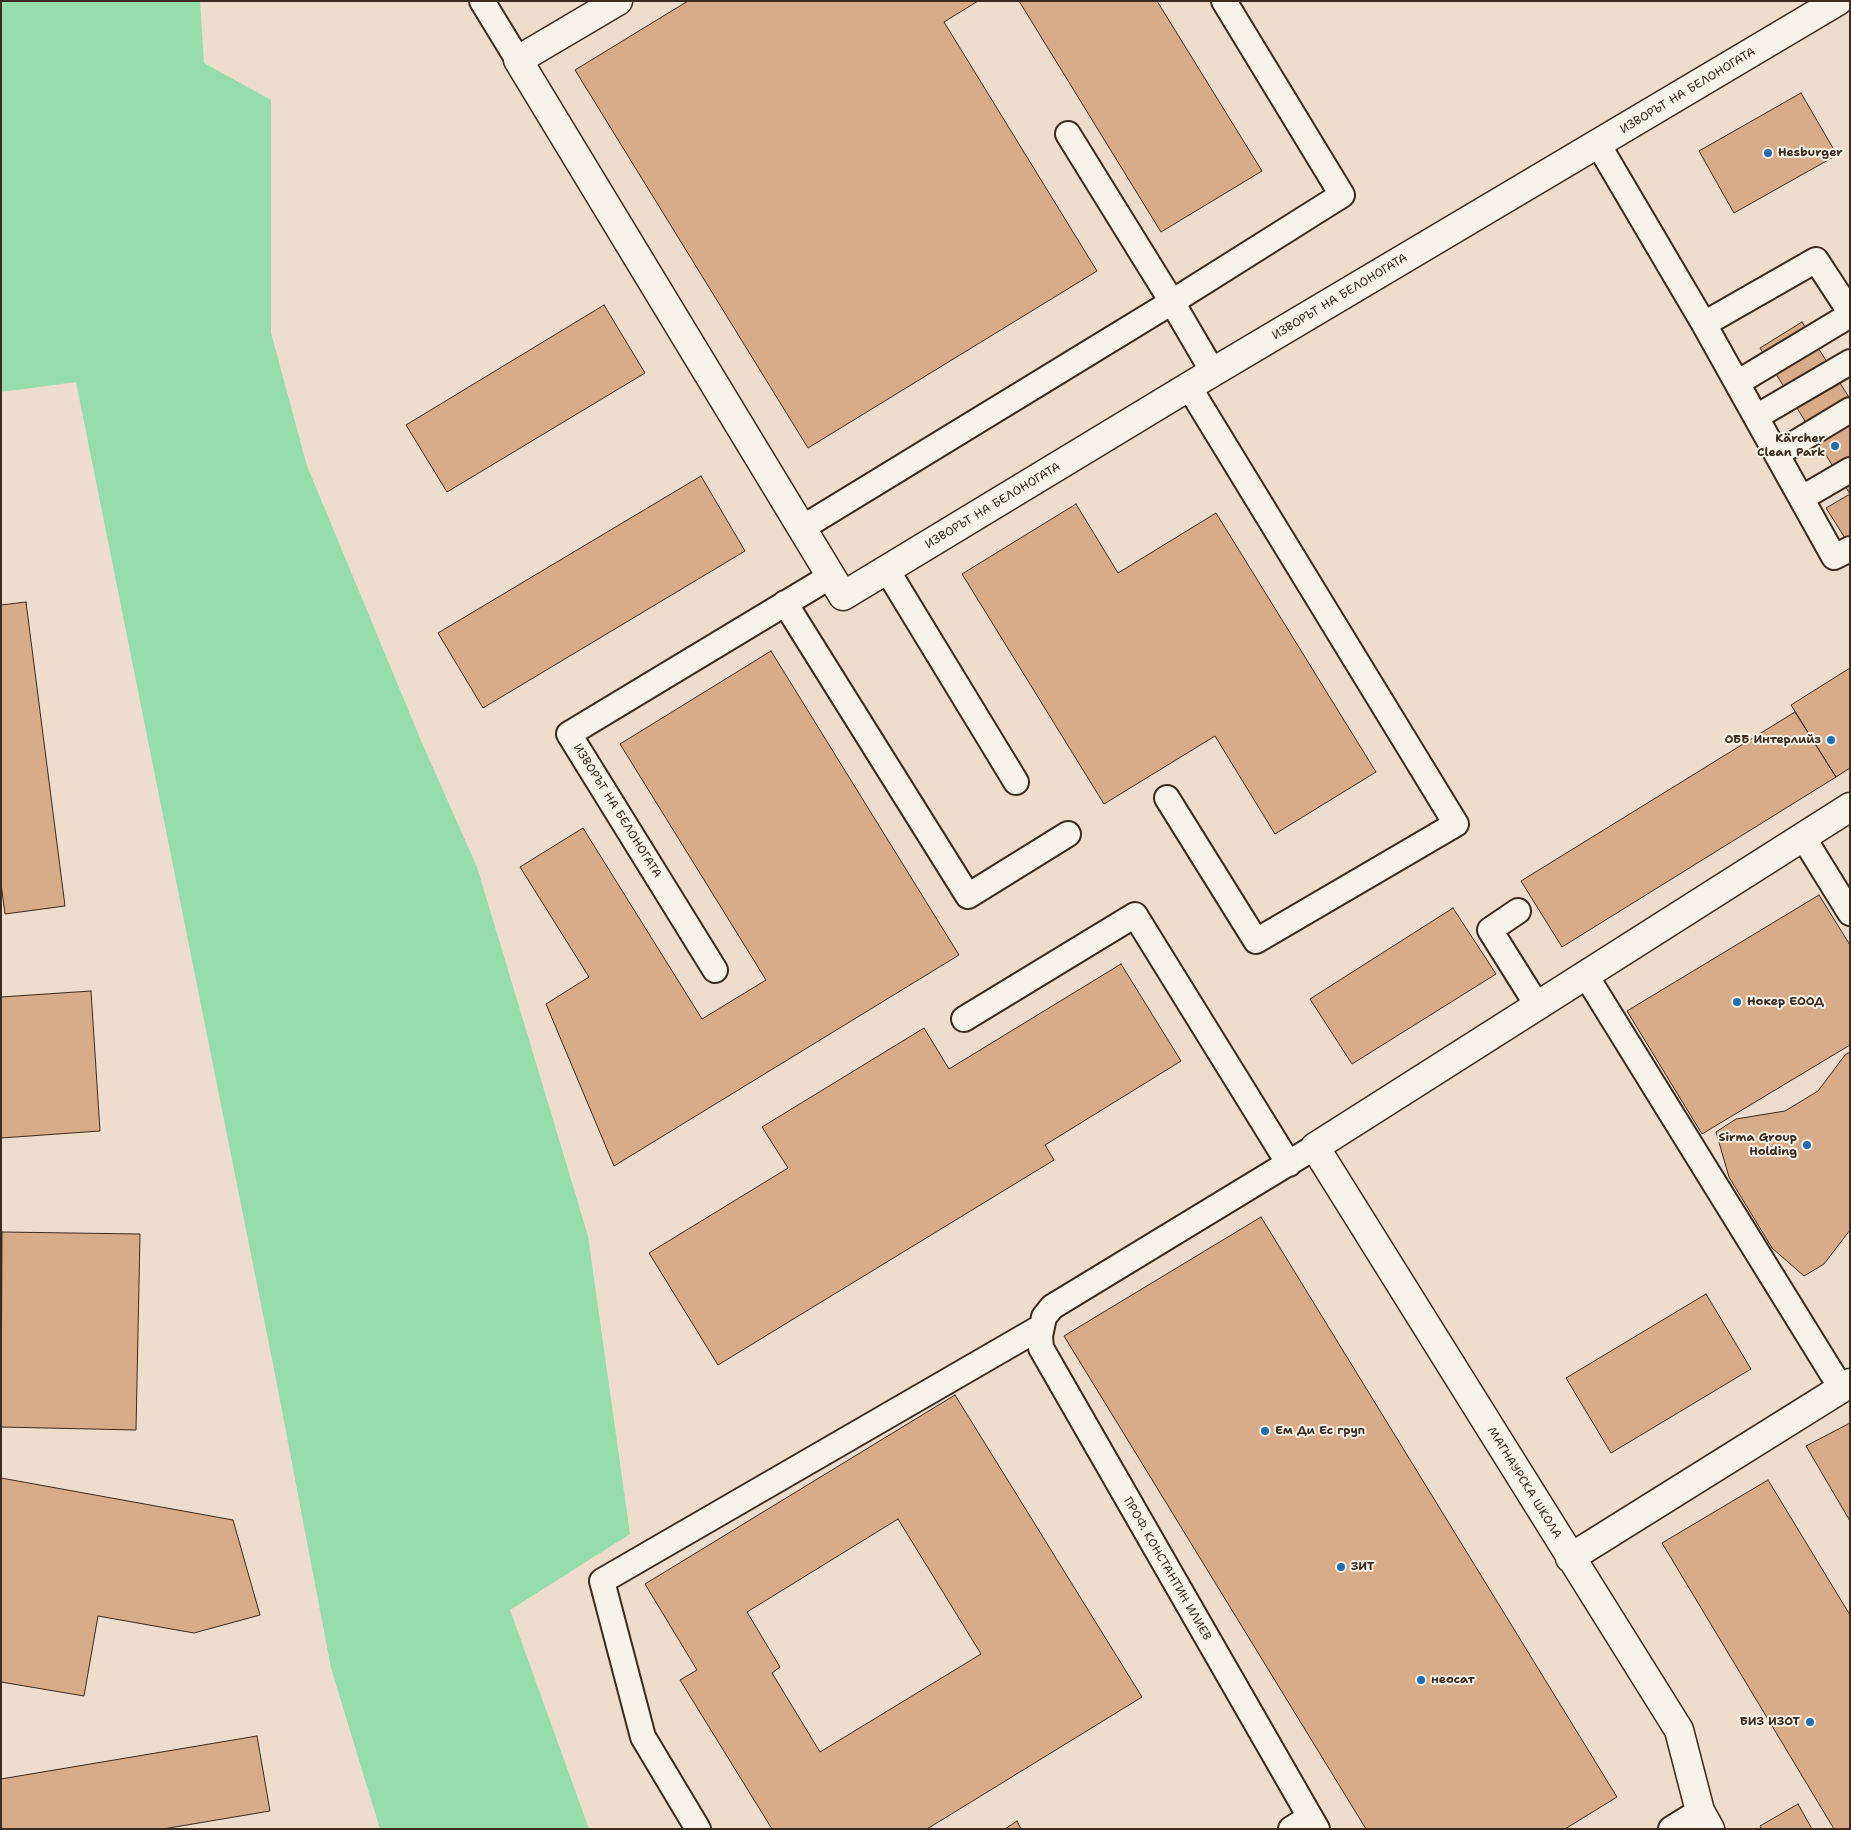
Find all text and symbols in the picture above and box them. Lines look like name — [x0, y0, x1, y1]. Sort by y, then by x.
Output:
street label: ИЗВОРЪТ НА БЕЛОНОГАТА — [1618, 45, 1758, 137]
place label: Hesburger — [1778, 146, 1843, 160]
marker: Hesburger — [1762, 147, 1774, 159]
street label: ИЗВОРЪТ НА БЕЛОНОГАТА — [1270, 251, 1410, 343]
place label: Kärcher Clean Park — [1757, 432, 1825, 460]
marker: Kärcher Clean Park — [1829, 440, 1841, 452]
street label: ИЗВОРЪТ НА БЕЛОНОГАТА — [923, 460, 1063, 552]
place label: ОББ Интерлийз — [1725, 733, 1821, 747]
marker: ОББ Интерлийз — [1825, 734, 1837, 746]
street label: ИЗВОРЪТ НА БЕЛОНОГАТА — [570, 741, 664, 881]
place label: Нокер ЕООД — [1747, 995, 1824, 1009]
marker: Нокер ЕООД — [1731, 996, 1743, 1008]
place label: Sirma Group Holding — [1719, 1131, 1797, 1159]
marker: Sirma Group Holding — [1801, 1139, 1813, 1151]
place label: Ем Ди Ес груп — [1275, 1424, 1365, 1438]
marker: Ем Ди Ес груп — [1259, 1425, 1271, 1437]
street label: МАГНАУРСКА ШКОЛА — [1484, 1425, 1564, 1541]
street label: ПРОФ. КОНСТАНТИН ИЛИЕВ — [1120, 1495, 1214, 1643]
place label: ЗИТ — [1351, 1560, 1374, 1574]
marker: ЗИТ — [1335, 1561, 1347, 1573]
place label: неосат — [1431, 1673, 1475, 1687]
marker: неосат — [1415, 1674, 1427, 1686]
place label: БИЗ ИЗОТ — [1740, 1715, 1800, 1729]
marker: БИЗ ИЗОТ — [1804, 1716, 1816, 1728]

